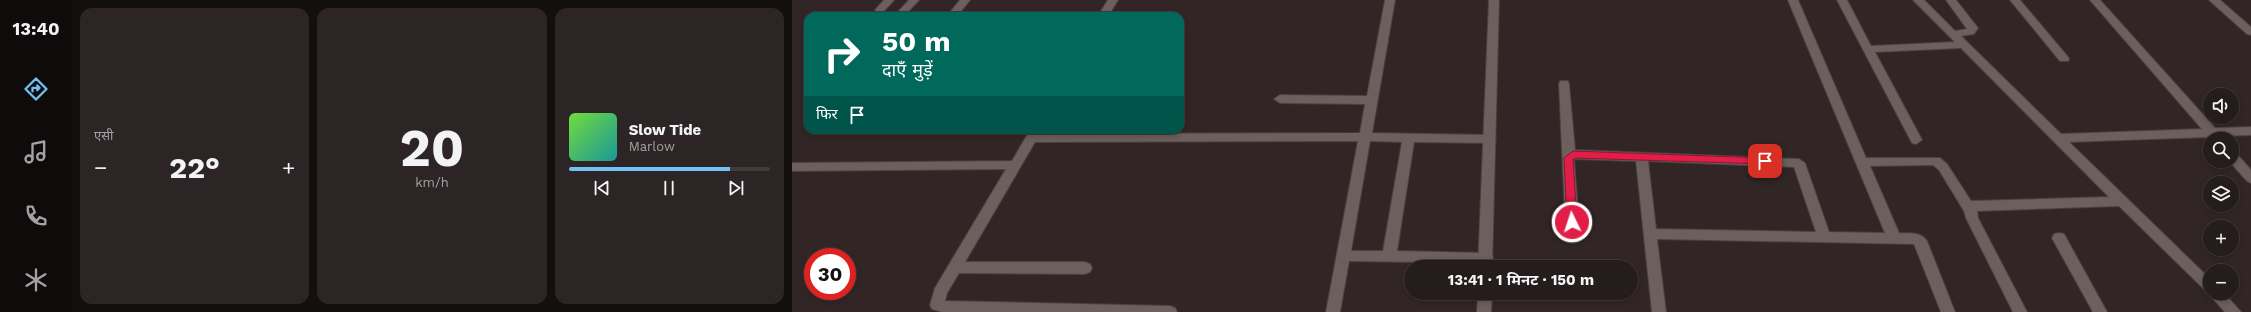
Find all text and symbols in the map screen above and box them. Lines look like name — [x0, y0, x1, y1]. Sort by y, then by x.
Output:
text: 13:40 — [12, 18, 60, 39]
text: 50 m — [882, 25, 951, 58]
icon: right — [816, 28, 868, 80]
text: दाएँ मुड़ें — [882, 59, 933, 80]
icon: directions — [22, 75, 50, 103]
map controls — [2203, 88, 2239, 300]
button: sound — [2203, 88, 2239, 124]
icon: arrive — [846, 104, 868, 126]
text: फिर — [816, 105, 838, 123]
text: 20 — [400, 118, 464, 179]
text: Slow Tide — [629, 121, 701, 139]
text: एसी — [94, 128, 113, 143]
button: search — [2203, 132, 2239, 168]
icon: music — [22, 138, 50, 166]
text: Marlow — [629, 139, 675, 154]
pin — [1748, 144, 1782, 178]
text: 22° — [169, 150, 220, 185]
icon: arrive — [1754, 150, 1776, 172]
text: − — [94, 155, 107, 180]
text: + — [282, 155, 295, 180]
text: km/h — [415, 175, 449, 190]
button: layers — [2203, 176, 2239, 212]
icon: previous — [591, 177, 613, 199]
icon: pause — [658, 177, 680, 199]
icon: next — [725, 177, 747, 199]
position arrow — [1551, 201, 1593, 243]
icon: phone — [22, 202, 50, 230]
button: + — [2203, 220, 2239, 256]
speed limit sign: 30 — [804, 248, 856, 300]
button: − — [2203, 264, 2239, 300]
icon: climate — [22, 266, 50, 294]
text: 13:41 · 1 मिनट · 150 m — [1448, 271, 1594, 289]

